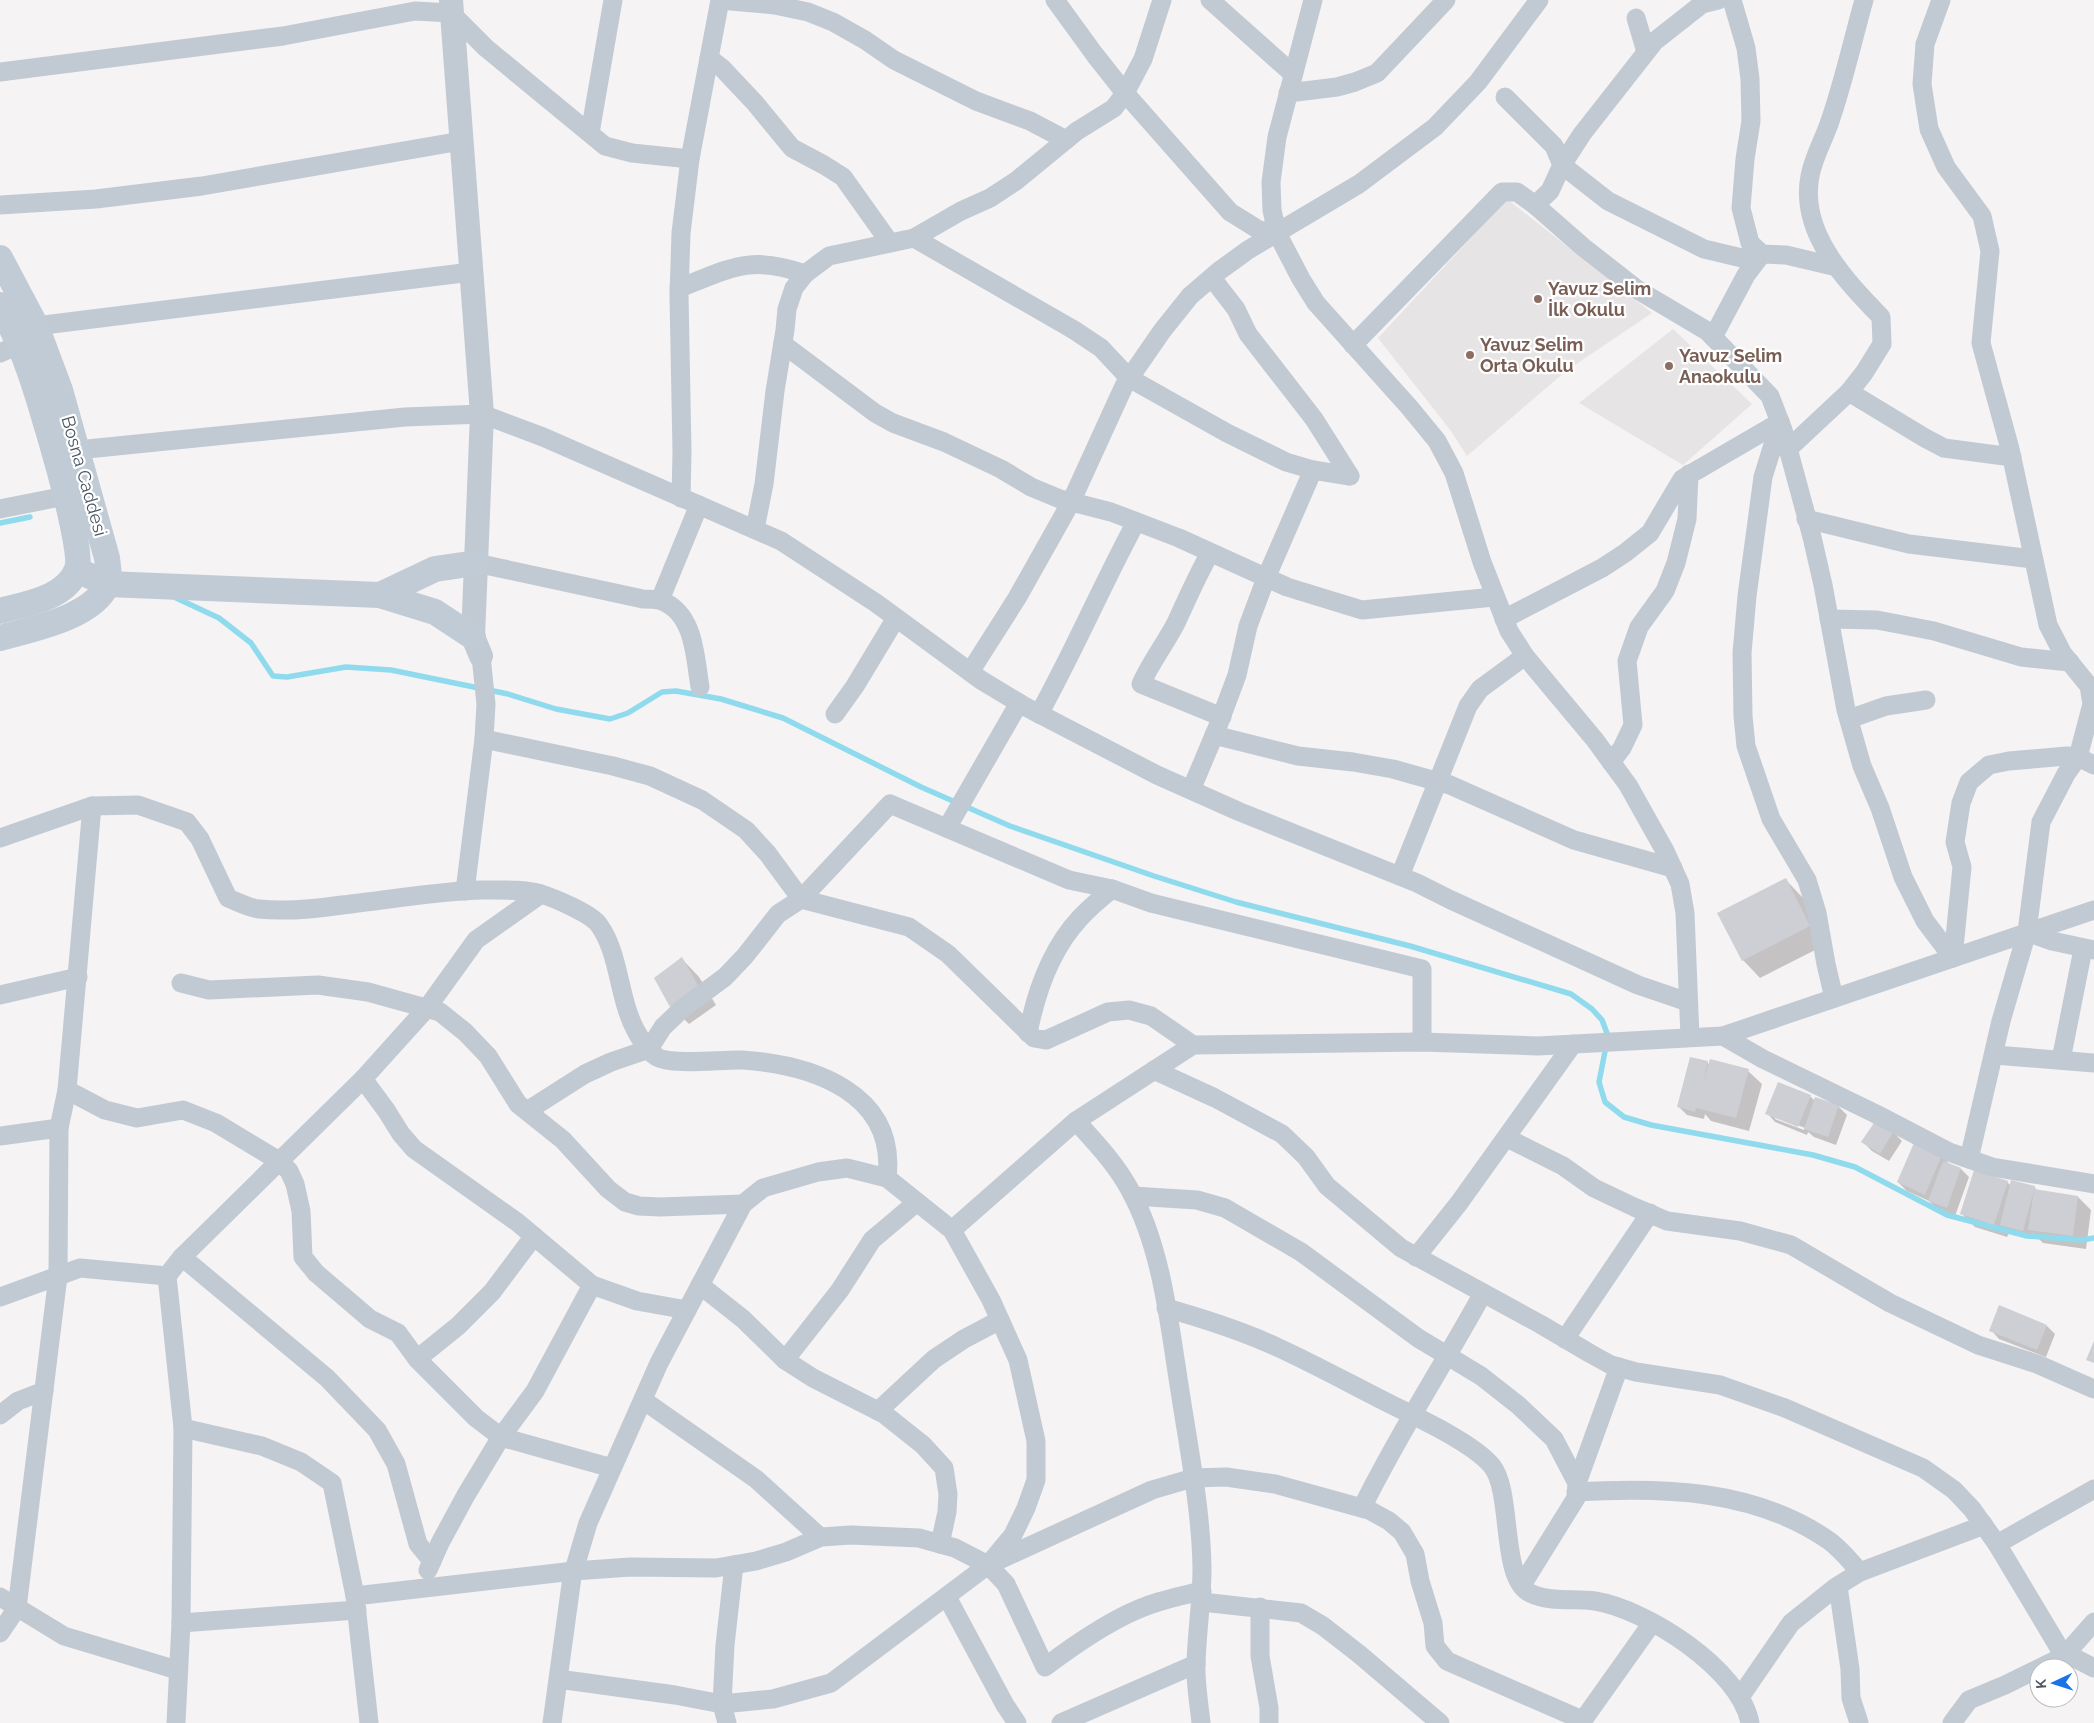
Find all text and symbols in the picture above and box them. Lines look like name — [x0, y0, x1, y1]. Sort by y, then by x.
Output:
place label: Yavuz Selim İlk Okulu — [1548, 278, 1651, 320]
marker: Yavuz Selim İlk Okulu — [1532, 293, 1544, 305]
place label: Yavuz Selim Orta Okulu — [1480, 334, 1583, 376]
place label: Yavuz Selim Anaokulu — [1679, 345, 1782, 387]
marker: Yavuz Selim Orta Okulu — [1464, 349, 1476, 361]
marker: Yavuz Selim Anaokulu — [1663, 360, 1675, 372]
street label: Bosna Caddesi — [57, 413, 112, 538]
north arrow — [2029, 1658, 2079, 1708]
text: K — [2033, 1678, 2049, 1689]

